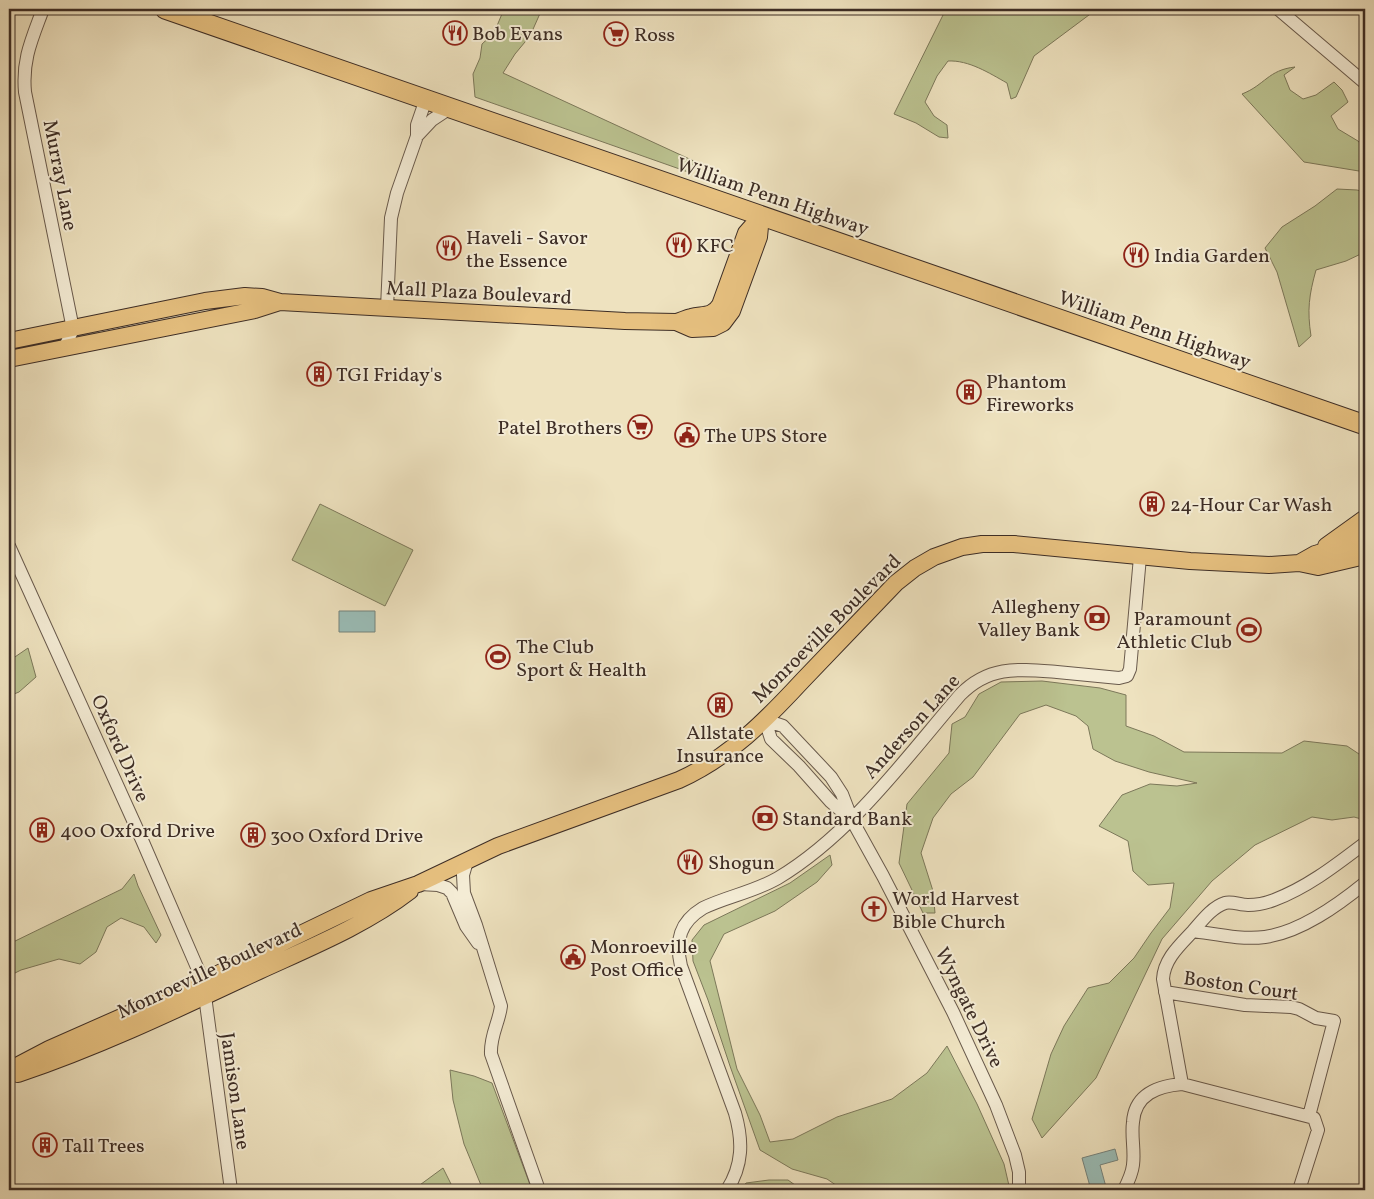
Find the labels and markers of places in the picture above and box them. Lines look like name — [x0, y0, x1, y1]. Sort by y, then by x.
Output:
restaurant icon: Bob Evans — [442, 20, 468, 46]
place label: Bob Evans — [472, 21, 563, 49]
supermarket icon: Ross — [603, 21, 629, 47]
place label: Ross — [634, 22, 675, 50]
place label: Haveli - Savor the Essence — [466, 225, 588, 276]
restaurant icon: KFC — [666, 232, 692, 258]
place label: KFC — [696, 233, 734, 261]
restaurant icon: Haveli - Savor the Essence — [436, 235, 462, 261]
restaurant icon: India Garden — [1123, 242, 1149, 268]
place label: India Garden — [1154, 243, 1270, 271]
building icon: TGI Friday's — [306, 361, 332, 387]
place label: TGI Friday's — [336, 362, 442, 390]
place label: Phantom Fireworks — [986, 369, 1074, 420]
building icon: Phantom Fireworks — [956, 379, 982, 405]
supermarket icon: Patel Brothers — [627, 414, 653, 440]
place label: Patel Brothers — [498, 415, 622, 443]
public building icon: The UPS Store — [674, 422, 700, 448]
place label: The UPS Store — [704, 423, 827, 451]
building icon: 24-Hour Car Wash — [1139, 491, 1165, 517]
place label: 24-Hour Car Wash — [1170, 492, 1332, 520]
place label: Allegheny Valley Bank — [977, 594, 1080, 645]
bank icon: Allegheny Valley Bank — [1084, 605, 1110, 631]
place label: Paramount Athletic Club — [1117, 606, 1232, 657]
sports icon: Paramount Athletic Club — [1236, 617, 1262, 643]
place label: The Club Sport & Health — [516, 634, 647, 685]
sports icon: The Club Sport & Health — [485, 644, 511, 670]
building icon: Allstate Insurance — [707, 692, 733, 718]
place label: Allstate Insurance — [676, 720, 764, 771]
bank icon: Standard Bank — [752, 805, 778, 831]
place label: Standard Bank — [782, 806, 912, 834]
building icon: 400 Oxford Drive — [29, 817, 55, 843]
place label: 400 Oxford Drive — [60, 818, 215, 846]
building icon: 300 Oxford Drive — [240, 822, 266, 848]
place label: 300 Oxford Drive — [270, 823, 423, 851]
restaurant icon: Shogun — [677, 849, 703, 875]
place label: Shogun — [708, 850, 775, 878]
place label: World Harvest Bible Church — [892, 886, 1020, 937]
church icon: World Harvest Bible Church — [861, 896, 887, 922]
place label: Monroeville Post Office — [590, 934, 697, 985]
public building icon: Monroeville Post Office — [560, 944, 586, 970]
building icon: Tall Trees — [32, 1132, 58, 1158]
place label: Tall Trees — [62, 1133, 145, 1161]

